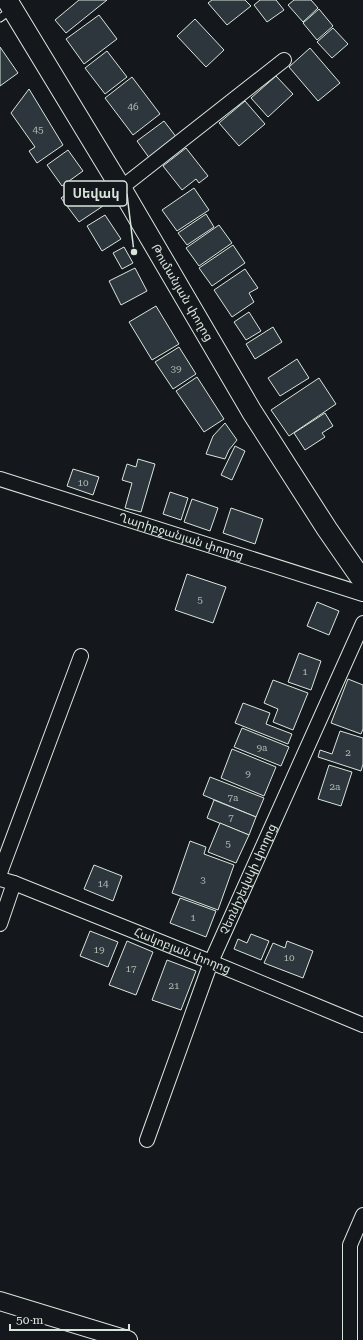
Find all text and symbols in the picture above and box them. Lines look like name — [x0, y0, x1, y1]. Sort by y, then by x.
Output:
house number: 46 — [127, 101, 139, 112]
house number: 45 — [32, 124, 44, 135]
callout: Սեվակ — [64, 181, 127, 206]
text: Սեվակ — [72, 186, 120, 201]
street label: Թումանյան փողոց — [148, 241, 216, 344]
house number: 39 — [170, 363, 182, 374]
house number: 10 — [77, 477, 89, 488]
street label: Ղարիբջանյան փողոց — [117, 510, 245, 563]
house number: 5 — [197, 594, 203, 605]
house number: 1 — [302, 666, 308, 677]
house number: 9a — [256, 742, 268, 753]
house number: 2 — [345, 747, 351, 758]
house number: 9 — [245, 768, 251, 779]
house number: 2a — [329, 781, 341, 792]
house number: 7a — [227, 792, 239, 803]
house number: 7 — [228, 812, 234, 823]
street label: Չեռնիշեվսկի փողոց — [217, 821, 279, 937]
house number: 5 — [225, 838, 231, 849]
house number: 3 — [200, 874, 206, 885]
house number: 14 — [97, 878, 109, 889]
house number: 1 — [190, 912, 196, 923]
street label: Հակոբյան փողոց — [132, 925, 233, 976]
house number: 19 — [93, 944, 105, 955]
house number: 10 — [283, 952, 295, 963]
house number: 17 — [125, 963, 137, 974]
house number: 21 — [168, 980, 180, 991]
scale bar — [10, 1306, 129, 1332]
text: 50 m — [16, 1313, 43, 1327]

